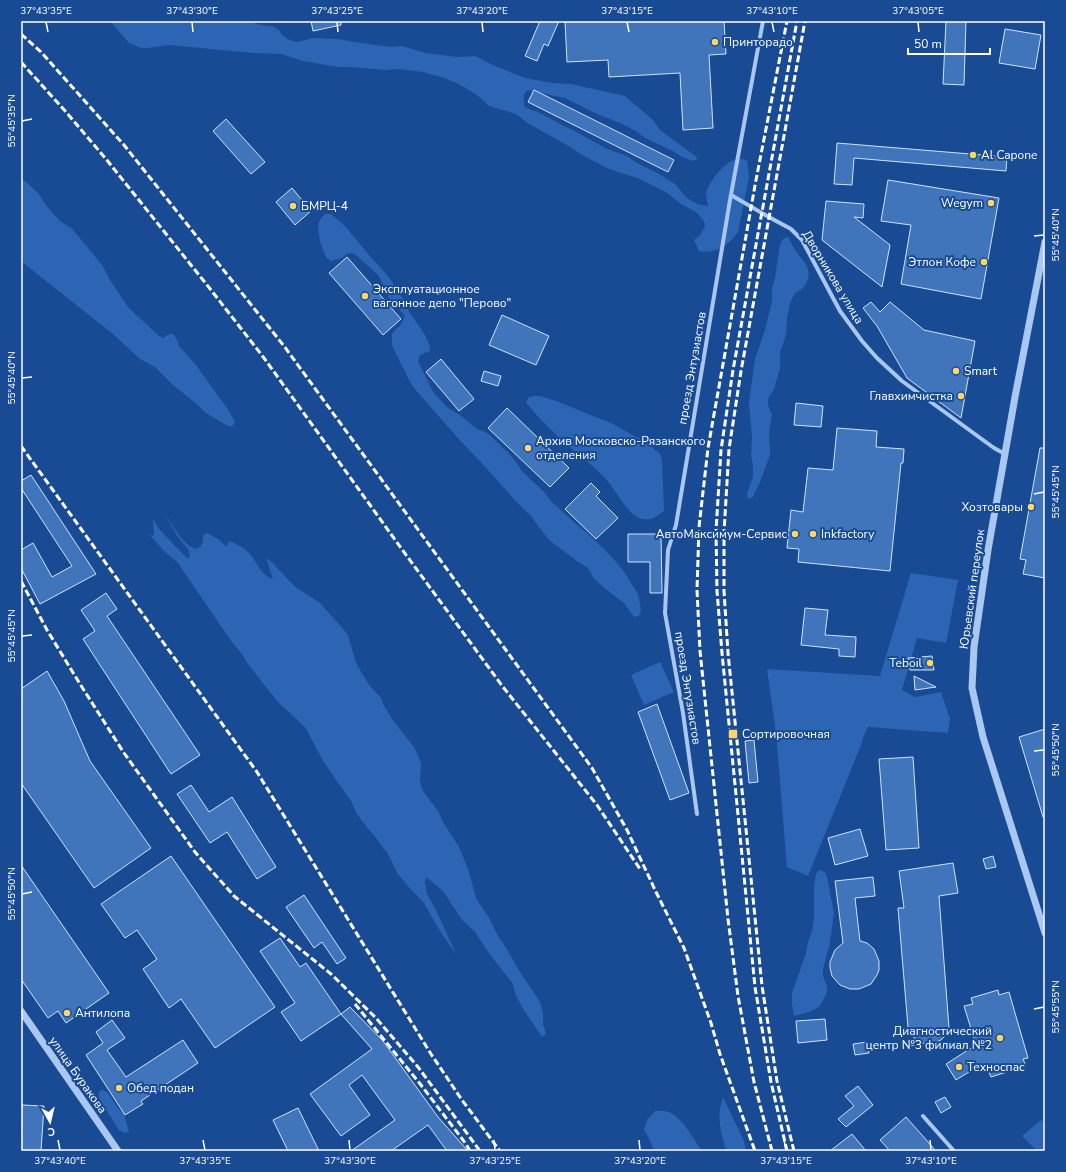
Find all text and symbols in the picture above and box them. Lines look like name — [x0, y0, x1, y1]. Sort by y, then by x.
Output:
text: 37°43'35"E — [20, 4, 72, 18]
text: 37°43'30"E — [166, 4, 218, 18]
text: 37°43'25"E — [311, 4, 363, 18]
text: 37°43'20"E — [456, 4, 508, 18]
text: 37°43'15"E — [601, 4, 653, 18]
text: 37°43'10"E — [746, 4, 798, 18]
text: 37°43'05"E — [892, 4, 944, 18]
scale bar — [908, 30, 990, 56]
place label: Принторадо — [723, 34, 793, 50]
text: 50 m — [914, 36, 942, 52]
marker: Принторадо — [710, 37, 720, 47]
text: 55°45'35"N — [5, 94, 19, 148]
place label: Al Capone — [981, 147, 1038, 163]
marker: Al Capone — [968, 150, 978, 160]
place label: Wegym — [941, 195, 983, 211]
place label: БМРЦ-4 — [301, 198, 348, 214]
marker: Wegym — [986, 198, 996, 208]
marker: БМРЦ-4 — [288, 201, 298, 211]
text: 55°45'40"N — [1049, 208, 1063, 262]
street label: Дворникова улица — [799, 227, 867, 327]
place label: Этлон Кофе — [908, 254, 976, 270]
marker: Этлон Кофе — [979, 257, 989, 267]
place label: Эксплуатационное вагонное депо "Перово" — [373, 281, 511, 311]
marker: Эксплуатационное вагонное депо "Перово" — [360, 291, 370, 301]
street label: проезд Энтузиастов — [674, 310, 710, 426]
text: 55°45'40"N — [5, 351, 19, 405]
place label: Smart — [964, 363, 998, 379]
marker: Smart — [951, 366, 961, 376]
place label: Главхимчистка — [870, 388, 953, 404]
marker: Главхимчистка — [956, 391, 966, 401]
place label: Архив Московско-Рязанского отделения — [536, 433, 706, 463]
marker: Архив Московско-Рязанского отделения — [523, 443, 533, 453]
text: 55°45'45"N — [1049, 465, 1063, 519]
place label: Хозтовары — [961, 499, 1023, 515]
marker: Хозтовары — [1026, 502, 1036, 512]
place label: АвтоМаксимум-Сервиc — [656, 526, 787, 542]
place label: Inkfactory — [821, 526, 875, 542]
street label: Юрьевский переулок — [956, 527, 988, 650]
marker: АвтоМаксимум-Сервиc — [790, 529, 800, 539]
marker: Inkfactory — [808, 529, 818, 539]
text: 55°45'45"N — [5, 609, 19, 663]
street label: проезд Энтузиастов — [671, 630, 705, 746]
place label: Teboil — [889, 655, 922, 671]
marker: Teboil — [925, 658, 935, 668]
text: 55°45'50"N — [1049, 723, 1063, 777]
place label: Сортировочная — [742, 726, 830, 742]
marker: Сортировочная — [727, 728, 739, 740]
text: 55°45'50"N — [5, 867, 19, 921]
text: 55°45'55"N — [1049, 980, 1063, 1034]
place label: Антилопа — [75, 1005, 130, 1021]
marker: Антилопа — [62, 1008, 72, 1018]
place label: Диагностический центр №3 филиал №2 — [865, 1023, 992, 1053]
street label: улица Буракова — [45, 1033, 111, 1117]
marker: Диагностический центр №3 филиал №2 — [995, 1033, 1005, 1043]
place label: Техноспас — [967, 1059, 1025, 1075]
marker: Техноспас — [954, 1062, 964, 1072]
place label: Обед подан — [127, 1080, 194, 1096]
marker: Обед подан — [114, 1083, 124, 1093]
north arrow — [30, 1102, 70, 1142]
text: С — [46, 1123, 56, 1139]
text: 37°43'40"E — [34, 1154, 86, 1168]
text: 37°43'35"E — [179, 1154, 231, 1168]
text: 37°43'30"E — [324, 1154, 376, 1168]
text: 37°43'25"E — [469, 1154, 521, 1168]
text: 37°43'20"E — [614, 1154, 666, 1168]
text: 37°43'15"E — [760, 1154, 812, 1168]
text: 37°43'10"E — [905, 1154, 957, 1168]

